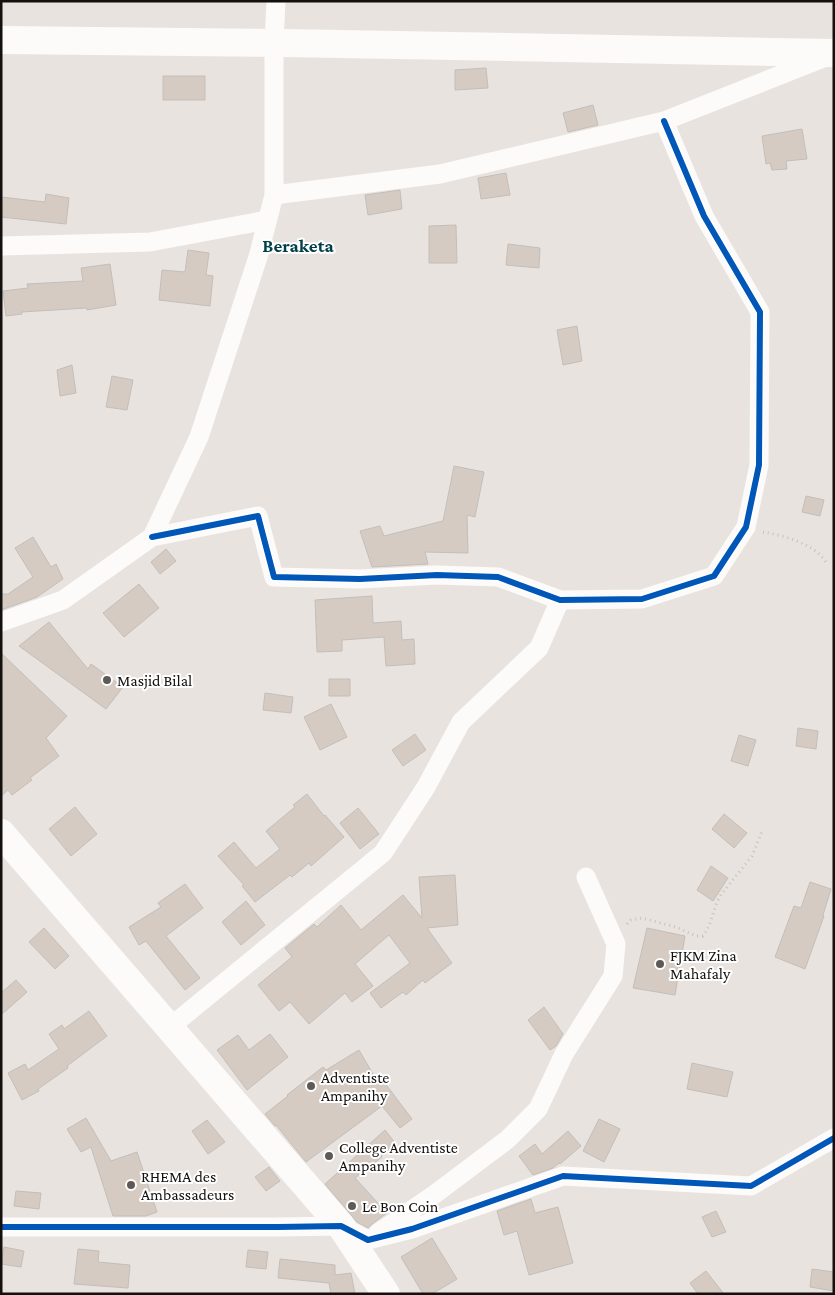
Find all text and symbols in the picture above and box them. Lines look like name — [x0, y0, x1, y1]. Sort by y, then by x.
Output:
district label: Beraketa — [262, 235, 334, 256]
place label: Masjid Bilal — [117, 672, 192, 690]
marker: Masjid Bilal — [101, 674, 113, 686]
place label: FJKM Zina Mahafaly — [670, 947, 737, 983]
marker: FJKM Zina Mahafaly — [654, 958, 666, 970]
place label: Adventiste Ampanihy — [321, 1069, 389, 1105]
marker: Adventiste Ampanihy — [305, 1080, 317, 1092]
place label: College Adventiste Ampanihy — [339, 1139, 458, 1175]
marker: College Adventiste Ampanihy — [323, 1150, 335, 1162]
place label: RHEMA des Ambassadeurs — [141, 1168, 234, 1203]
marker: RHEMA des Ambassadeurs — [125, 1179, 137, 1191]
place label: Le Bon Coin — [362, 1198, 439, 1215]
marker: Le Bon Coin — [346, 1200, 358, 1212]

